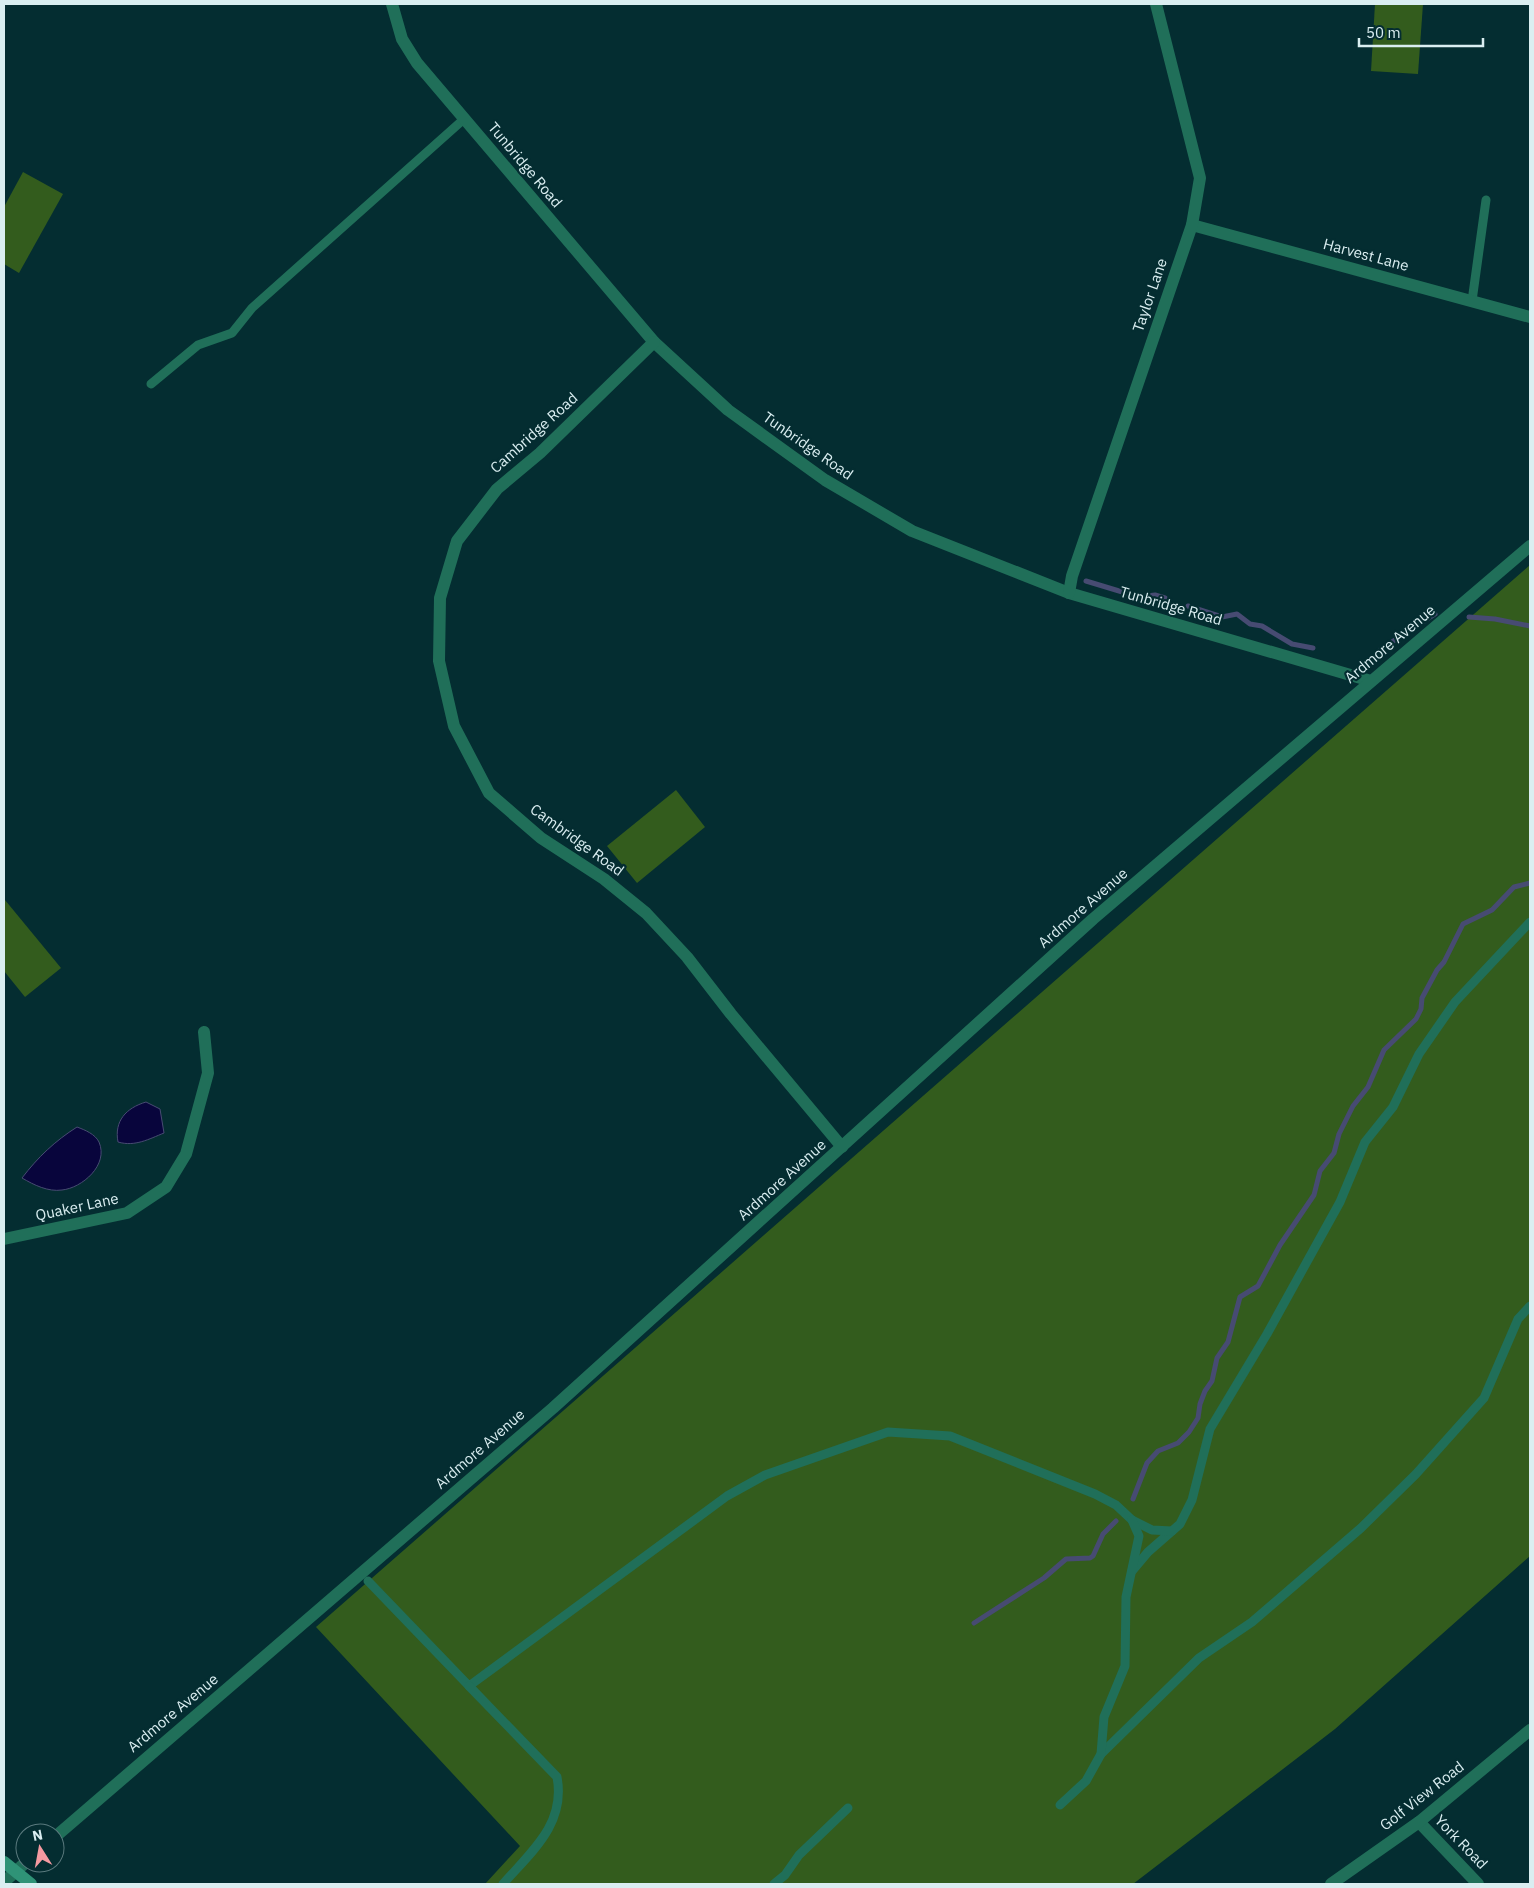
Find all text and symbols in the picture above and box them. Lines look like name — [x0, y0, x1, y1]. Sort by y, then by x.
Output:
scale bar — [1359, 15, 1483, 47]
text: 50 m — [1366, 23, 1401, 42]
street label: Tunbridge Road — [484, 118, 567, 211]
street label: Harvest Lane — [1321, 234, 1411, 275]
street label: Taylor Lane — [1128, 255, 1171, 334]
street label: Cambridge Road — [486, 388, 581, 477]
street label: Tunbridge Road — [760, 408, 857, 484]
street label: Tunbridge Road — [1118, 582, 1225, 629]
street label: Ardmore Avenue — [1340, 600, 1439, 687]
street label: Cambridge Road — [527, 799, 628, 880]
street label: Ardmore Avenue — [1034, 864, 1131, 952]
street label: Ardmore Avenue — [733, 1135, 830, 1224]
street label: Quaker Lane — [34, 1188, 120, 1225]
street label: Ardmore Avenue — [431, 1405, 528, 1493]
street label: Ardmore Avenue — [123, 1669, 222, 1756]
street label: Golf View Road — [1376, 1757, 1468, 1834]
street label: York Road — [1431, 1811, 1492, 1873]
north arrow — [15, 1823, 65, 1873]
text: N — [31, 1825, 44, 1845]

